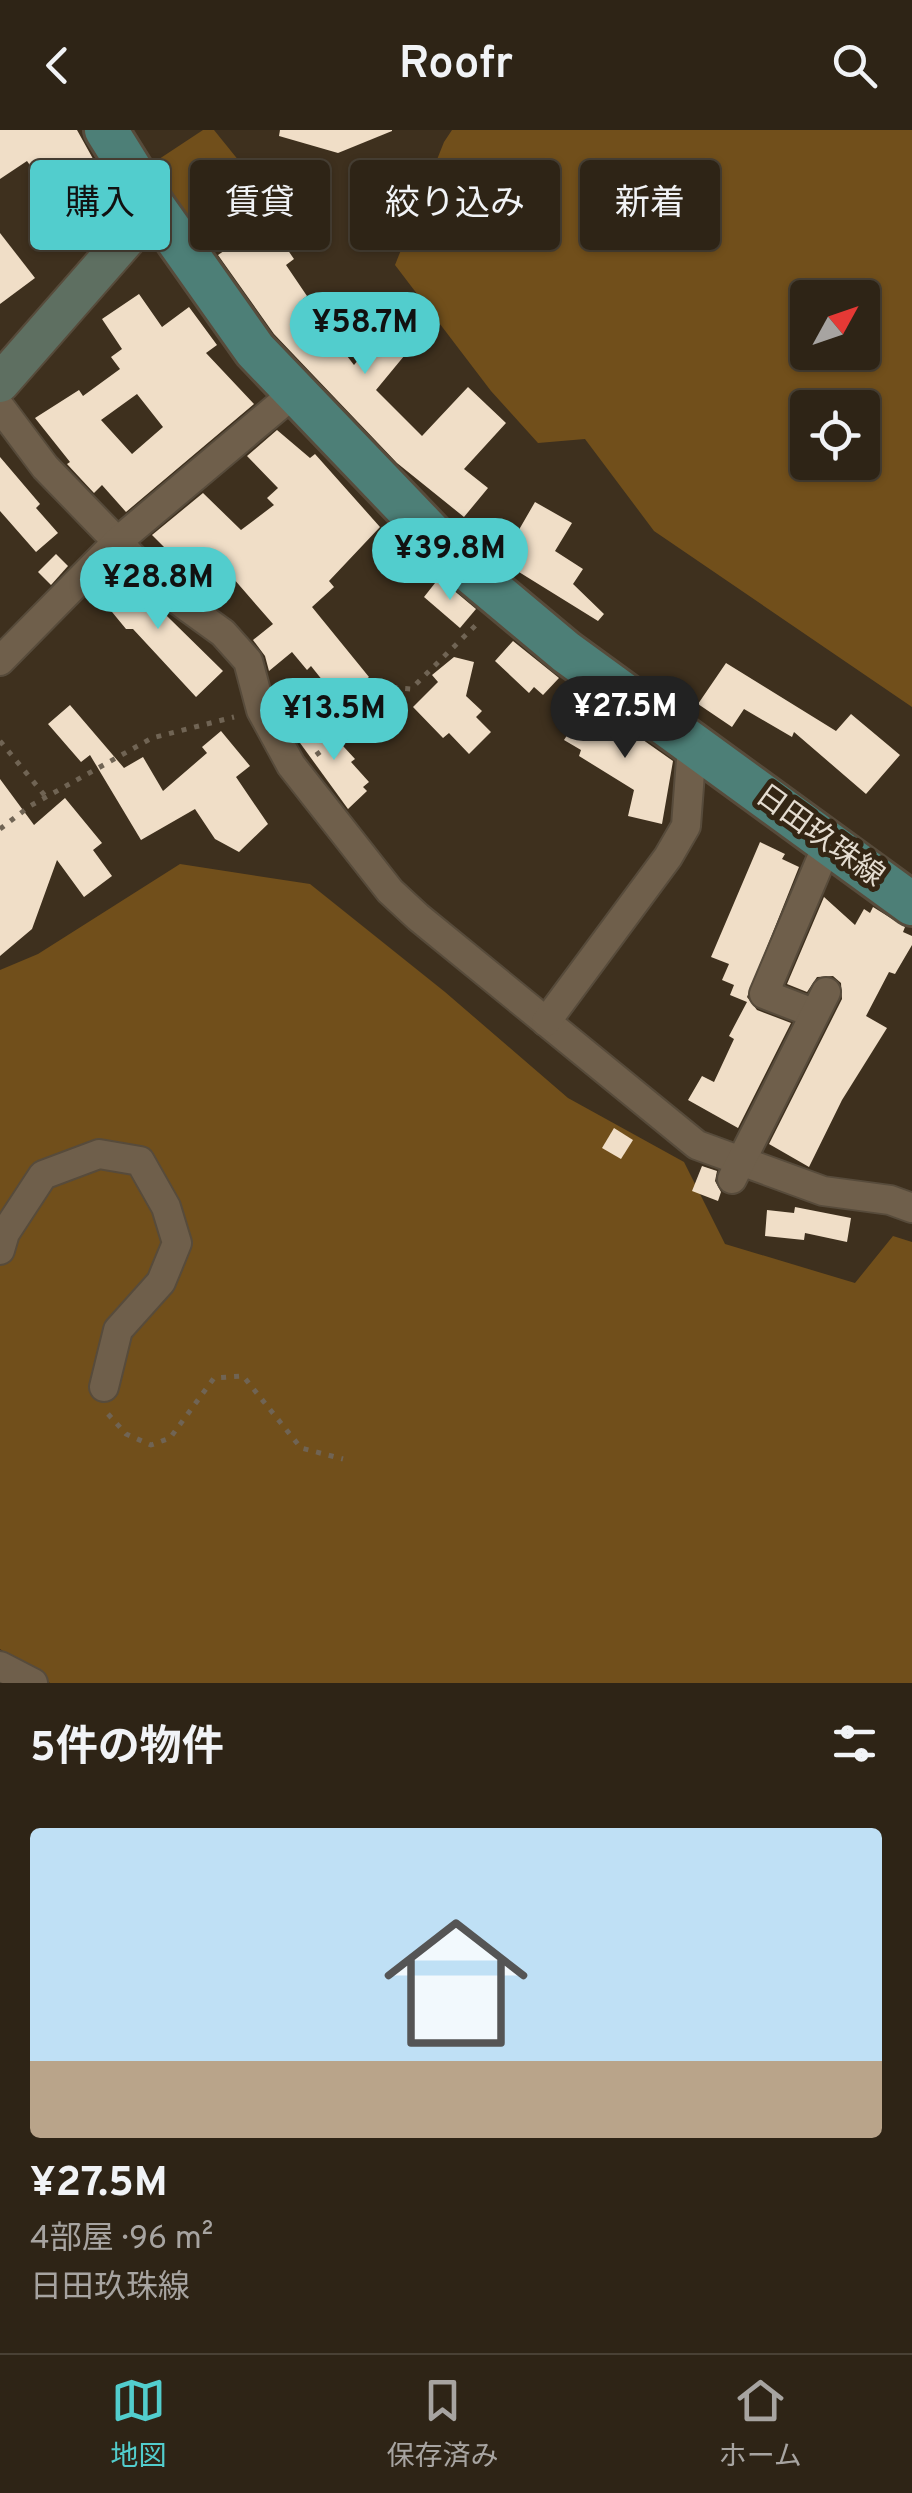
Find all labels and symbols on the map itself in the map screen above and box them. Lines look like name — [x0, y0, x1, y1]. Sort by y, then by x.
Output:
north arrow — [790, 280, 880, 370]
pin: ¥58.7M — [284, 292, 446, 377]
pin: ¥39.8M — [369, 518, 531, 603]
pin: ¥28.8M — [77, 547, 239, 632]
pin: ¥27.5M — [544, 676, 706, 761]
pin: ¥13.5M — [253, 678, 415, 763]
street label: 日田玖珠線 — [747, 778, 891, 896]

